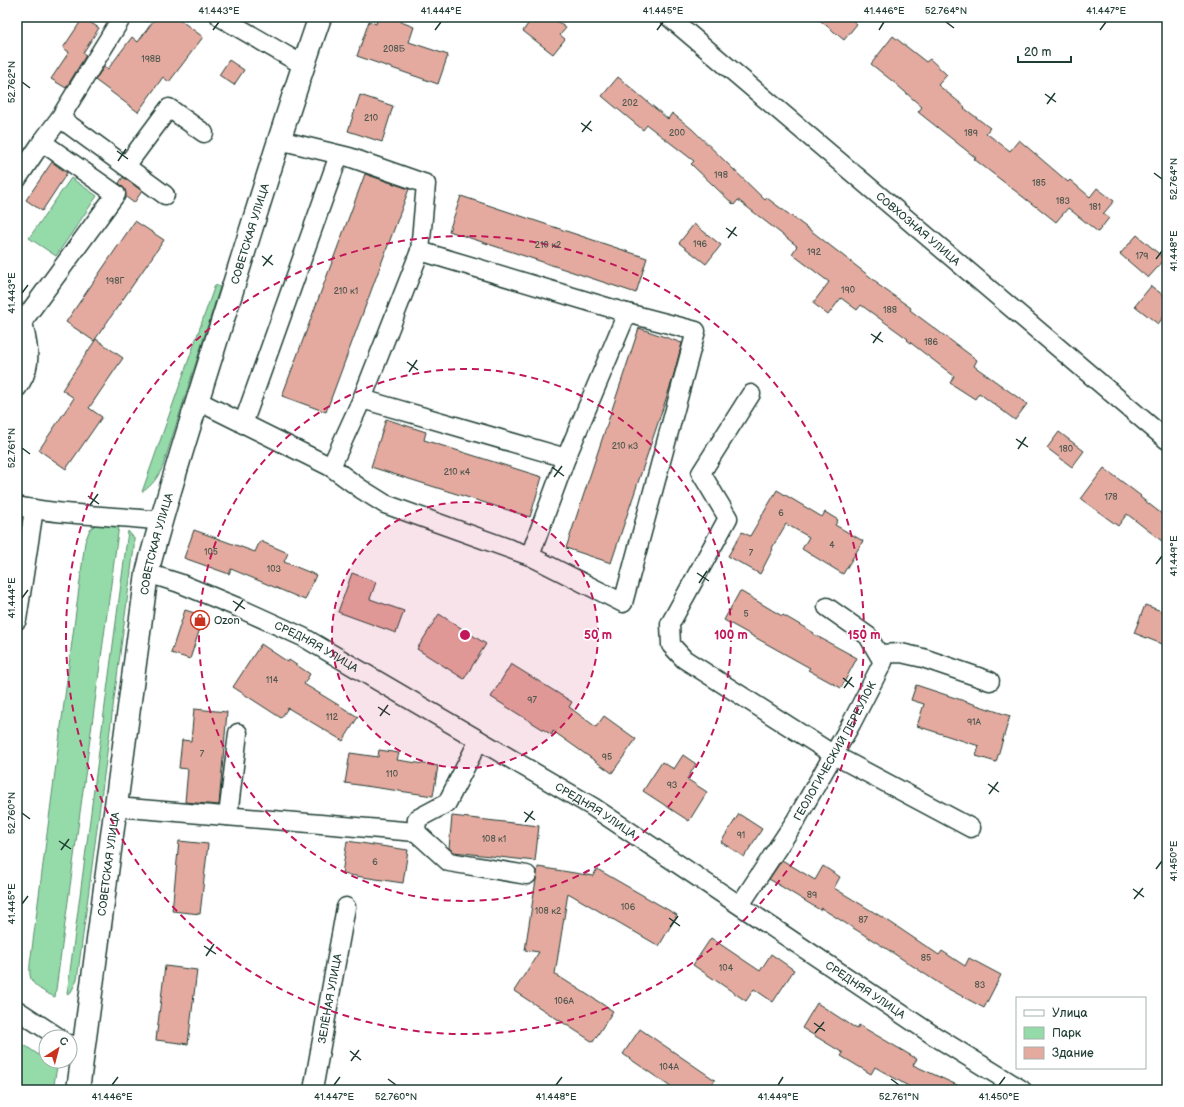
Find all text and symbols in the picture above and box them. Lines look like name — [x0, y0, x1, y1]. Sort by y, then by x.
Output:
text: 41.443°E — [198, 5, 240, 17]
text: 41.444°E — [420, 5, 462, 17]
text: 41.445°E — [643, 5, 684, 17]
text: 41.446°E — [863, 5, 905, 17]
text: 52.764°N — [925, 5, 967, 17]
text: 41.447°E — [1086, 5, 1127, 17]
scale bar — [1018, 38, 1071, 64]
house number: 208Б — [383, 44, 406, 55]
text: 20 m — [1024, 45, 1051, 60]
house number: 198В — [141, 54, 161, 65]
text: 52.762°N — [6, 61, 18, 103]
house number: 202 — [622, 98, 639, 109]
house number: 210 — [364, 113, 378, 124]
house number: 200 — [669, 128, 685, 139]
house number: 189 — [964, 128, 978, 139]
text: 52.764°N — [1168, 158, 1180, 200]
house number: 198 — [714, 170, 728, 181]
house number: 185 — [1032, 178, 1046, 189]
street label: СОВЕТСКАЯ УЛИЦА — [228, 182, 272, 286]
street label: СОВХОЗНАЯ УЛИЦА — [873, 190, 963, 269]
house number: 183 — [1056, 196, 1071, 207]
house number: 181 — [1089, 202, 1101, 213]
text: 41.448°E — [1168, 230, 1180, 272]
house number: 196 — [693, 239, 708, 250]
house number: 210 к2 — [535, 240, 562, 251]
house number: 192 — [807, 247, 822, 258]
house number: 179 — [1135, 251, 1149, 262]
text: 41.443°E — [6, 272, 18, 314]
house number: 198Г — [106, 276, 124, 287]
house number: 190 — [841, 285, 855, 296]
house number: 210 к1 — [334, 286, 358, 297]
house number: 188 — [883, 305, 897, 316]
house number: 186 — [924, 337, 939, 348]
text: 52.761°N — [6, 428, 18, 468]
house number: 210 к3 — [612, 441, 639, 452]
house number: 180 — [1059, 444, 1073, 455]
house number: 210 к4 — [444, 467, 471, 478]
street label: СОВЕТСКАЯ УЛИЦА — [138, 491, 176, 596]
house number: 178 — [1104, 492, 1118, 503]
house number: 6 — [778, 508, 784, 519]
text: 41.449°E — [1168, 535, 1180, 577]
house number: 4 — [829, 540, 835, 551]
house number: 105 — [204, 547, 218, 558]
house number: 7 — [749, 548, 754, 559]
house number: 103 — [267, 564, 282, 575]
text: 41.444°E — [6, 577, 18, 619]
shop icon: Ozon — [189, 609, 211, 631]
house number: 5 — [743, 609, 749, 620]
place label: Ozon — [214, 614, 240, 627]
street label: СРЕДНЯЯ УЛИЦА — [272, 619, 361, 675]
centre of rings — [458, 628, 472, 642]
text: 50 m — [584, 628, 612, 643]
text: 100 m — [714, 628, 748, 643]
text: 150 m — [848, 628, 880, 643]
house number: 114 — [266, 675, 279, 686]
street label: ГЕОЛОГИЧЕСКИЙ ПЕРЕУЛОК — [791, 679, 879, 823]
house number: 97 — [527, 695, 537, 706]
house number: 112 — [326, 712, 339, 723]
house number: 91А — [967, 717, 982, 728]
house number: 7 — [200, 749, 205, 760]
house number: 95 — [602, 752, 612, 763]
house number: 110 — [386, 769, 398, 780]
street label: СРЕДНЯЯ УЛИЦА — [553, 780, 639, 841]
house number: 93 — [667, 780, 678, 791]
text: 52.760°N — [6, 792, 18, 834]
street label: СОВЕТСКАЯ УЛИЦА — [95, 811, 122, 917]
house number: 91 — [737, 830, 745, 841]
house number: 108 к1 — [482, 834, 506, 845]
text: 41.450°E — [1168, 840, 1180, 881]
house number: 6 — [372, 857, 378, 868]
text: 41.445°E — [6, 883, 18, 924]
house number: 89 — [807, 890, 817, 901]
house number: 106 — [621, 902, 636, 913]
house number: 108 к2 — [535, 906, 562, 917]
house number: 87 — [858, 915, 868, 926]
street label: ЗЕЛЁНАЯ УЛИЦА — [316, 952, 345, 1045]
house number: 85 — [921, 953, 931, 964]
street label: СРЕДНЯЯ УЛИЦА — [823, 959, 908, 1022]
house number: 104 — [719, 963, 734, 974]
house number: 83 — [975, 980, 986, 991]
house number: 106А — [554, 996, 574, 1007]
legend — [1016, 997, 1146, 1069]
text: Улица — [1052, 1006, 1088, 1021]
text: Парк — [1052, 1026, 1082, 1041]
north arrow — [38, 1029, 78, 1069]
text: С — [57, 1034, 71, 1049]
text: Здание — [1052, 1046, 1094, 1061]
house number: 104А — [659, 1062, 679, 1073]
text: 41.446°E — [91, 1091, 133, 1103]
text: 41.447°E — [314, 1091, 355, 1103]
text: 52.760°N — [375, 1091, 417, 1103]
text: 41.448°E — [535, 1091, 577, 1103]
text: 41.449°E — [757, 1091, 799, 1103]
text: 52.761°N — [879, 1091, 919, 1103]
text: 41.450°E — [979, 1091, 1020, 1103]

